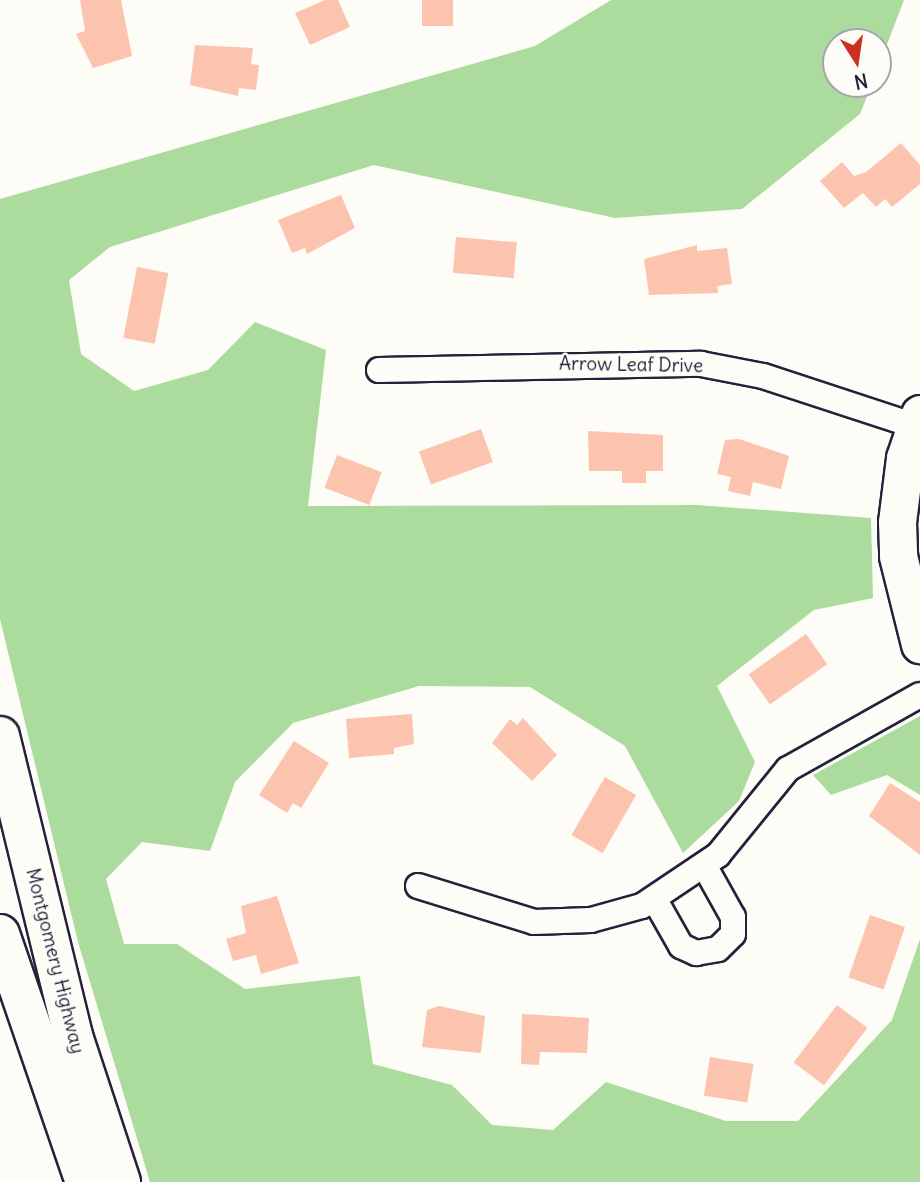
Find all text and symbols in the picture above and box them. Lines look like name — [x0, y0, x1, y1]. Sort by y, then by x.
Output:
north arrow — [822, 28, 892, 98]
text: N — [852, 68, 870, 95]
street label: Arrow Leaf Drive — [559, 352, 703, 378]
street label: Montgomery Highway — [21, 866, 89, 1056]

